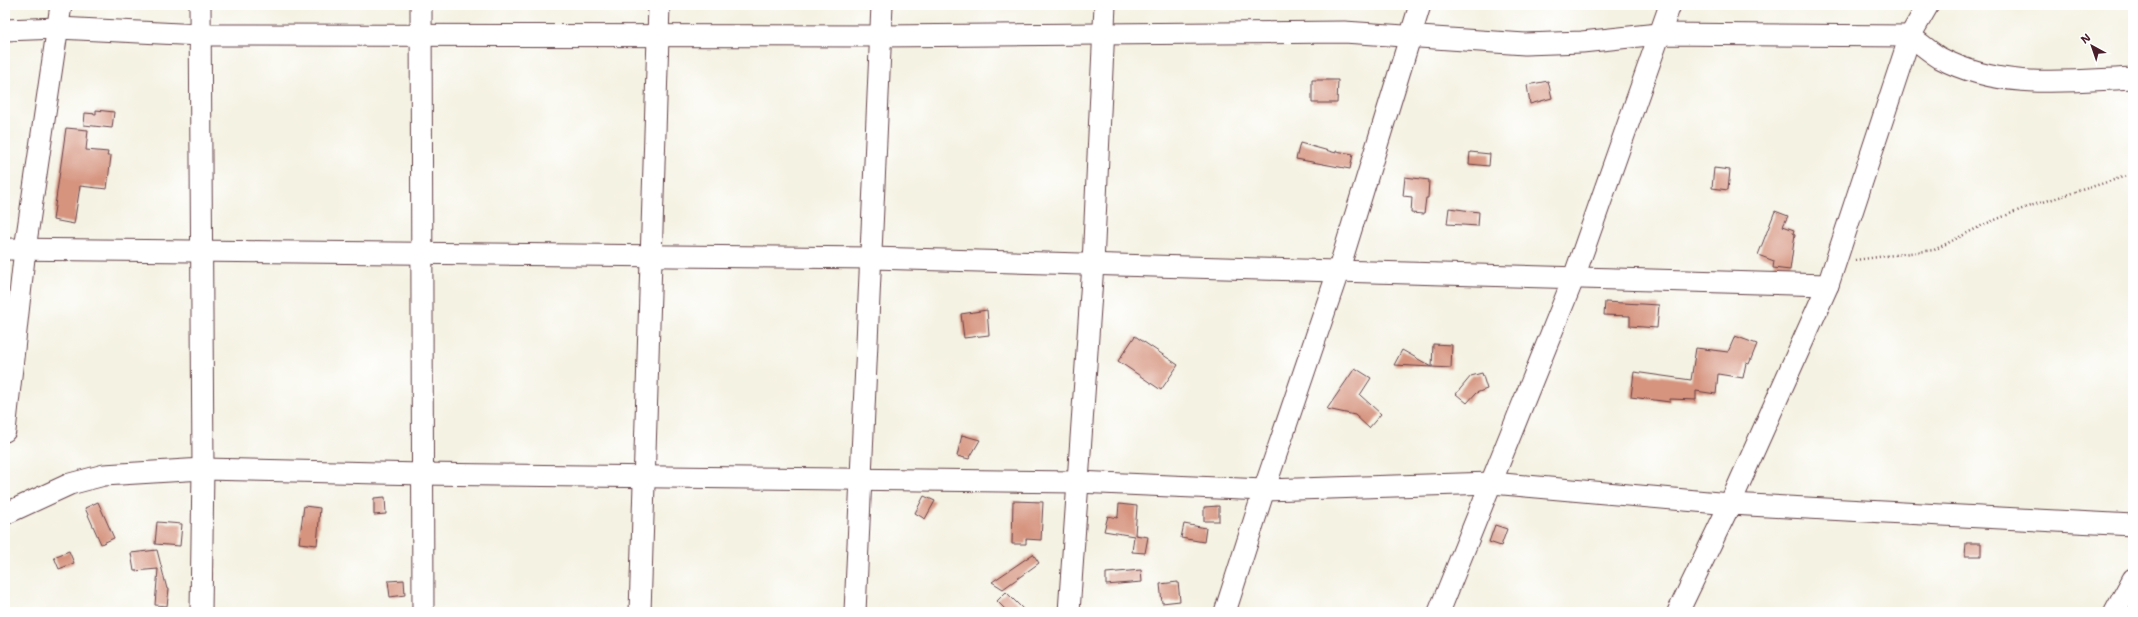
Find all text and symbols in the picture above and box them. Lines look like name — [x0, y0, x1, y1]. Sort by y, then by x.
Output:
north arrow — [2072, 26, 2112, 66]
text: N — [2078, 30, 2094, 47]

